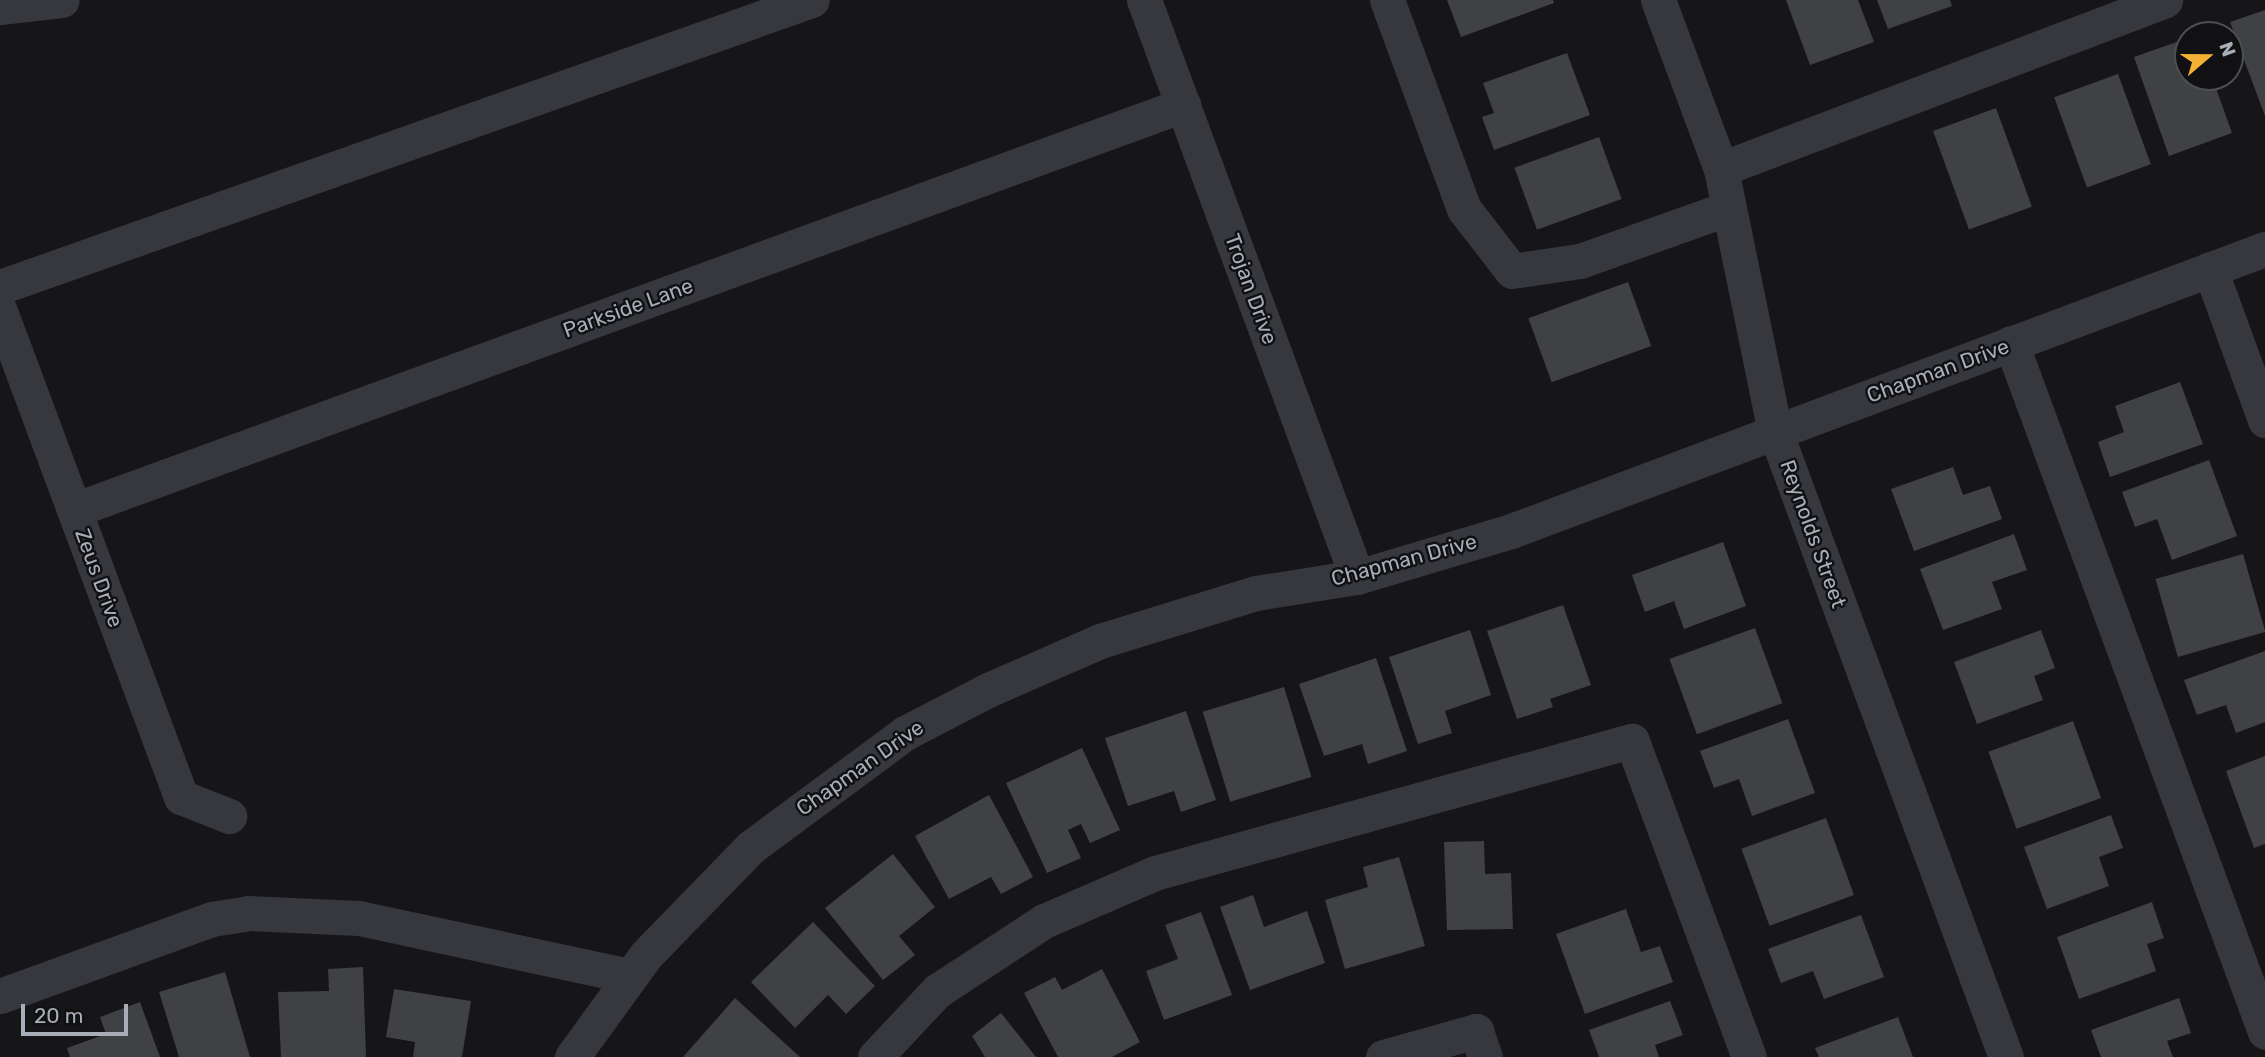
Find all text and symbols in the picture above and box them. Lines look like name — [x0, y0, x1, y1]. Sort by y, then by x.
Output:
north arrow — [2174, 21, 2244, 91]
text: N — [2214, 39, 2240, 60]
street label: Trojan Drive — [1219, 230, 1283, 348]
street label: Parkside Lane — [560, 273, 696, 343]
street label: Chapman Drive — [1863, 334, 2013, 408]
street label: Reynolds Street — [1775, 457, 1851, 611]
street label: Zeus Drive — [70, 525, 128, 631]
street label: Chapman Drive — [1329, 528, 1479, 592]
street label: Chapman Drive — [792, 715, 928, 821]
scale bar — [24, 990, 131, 1034]
text: 20 m — [34, 1003, 83, 1028]

